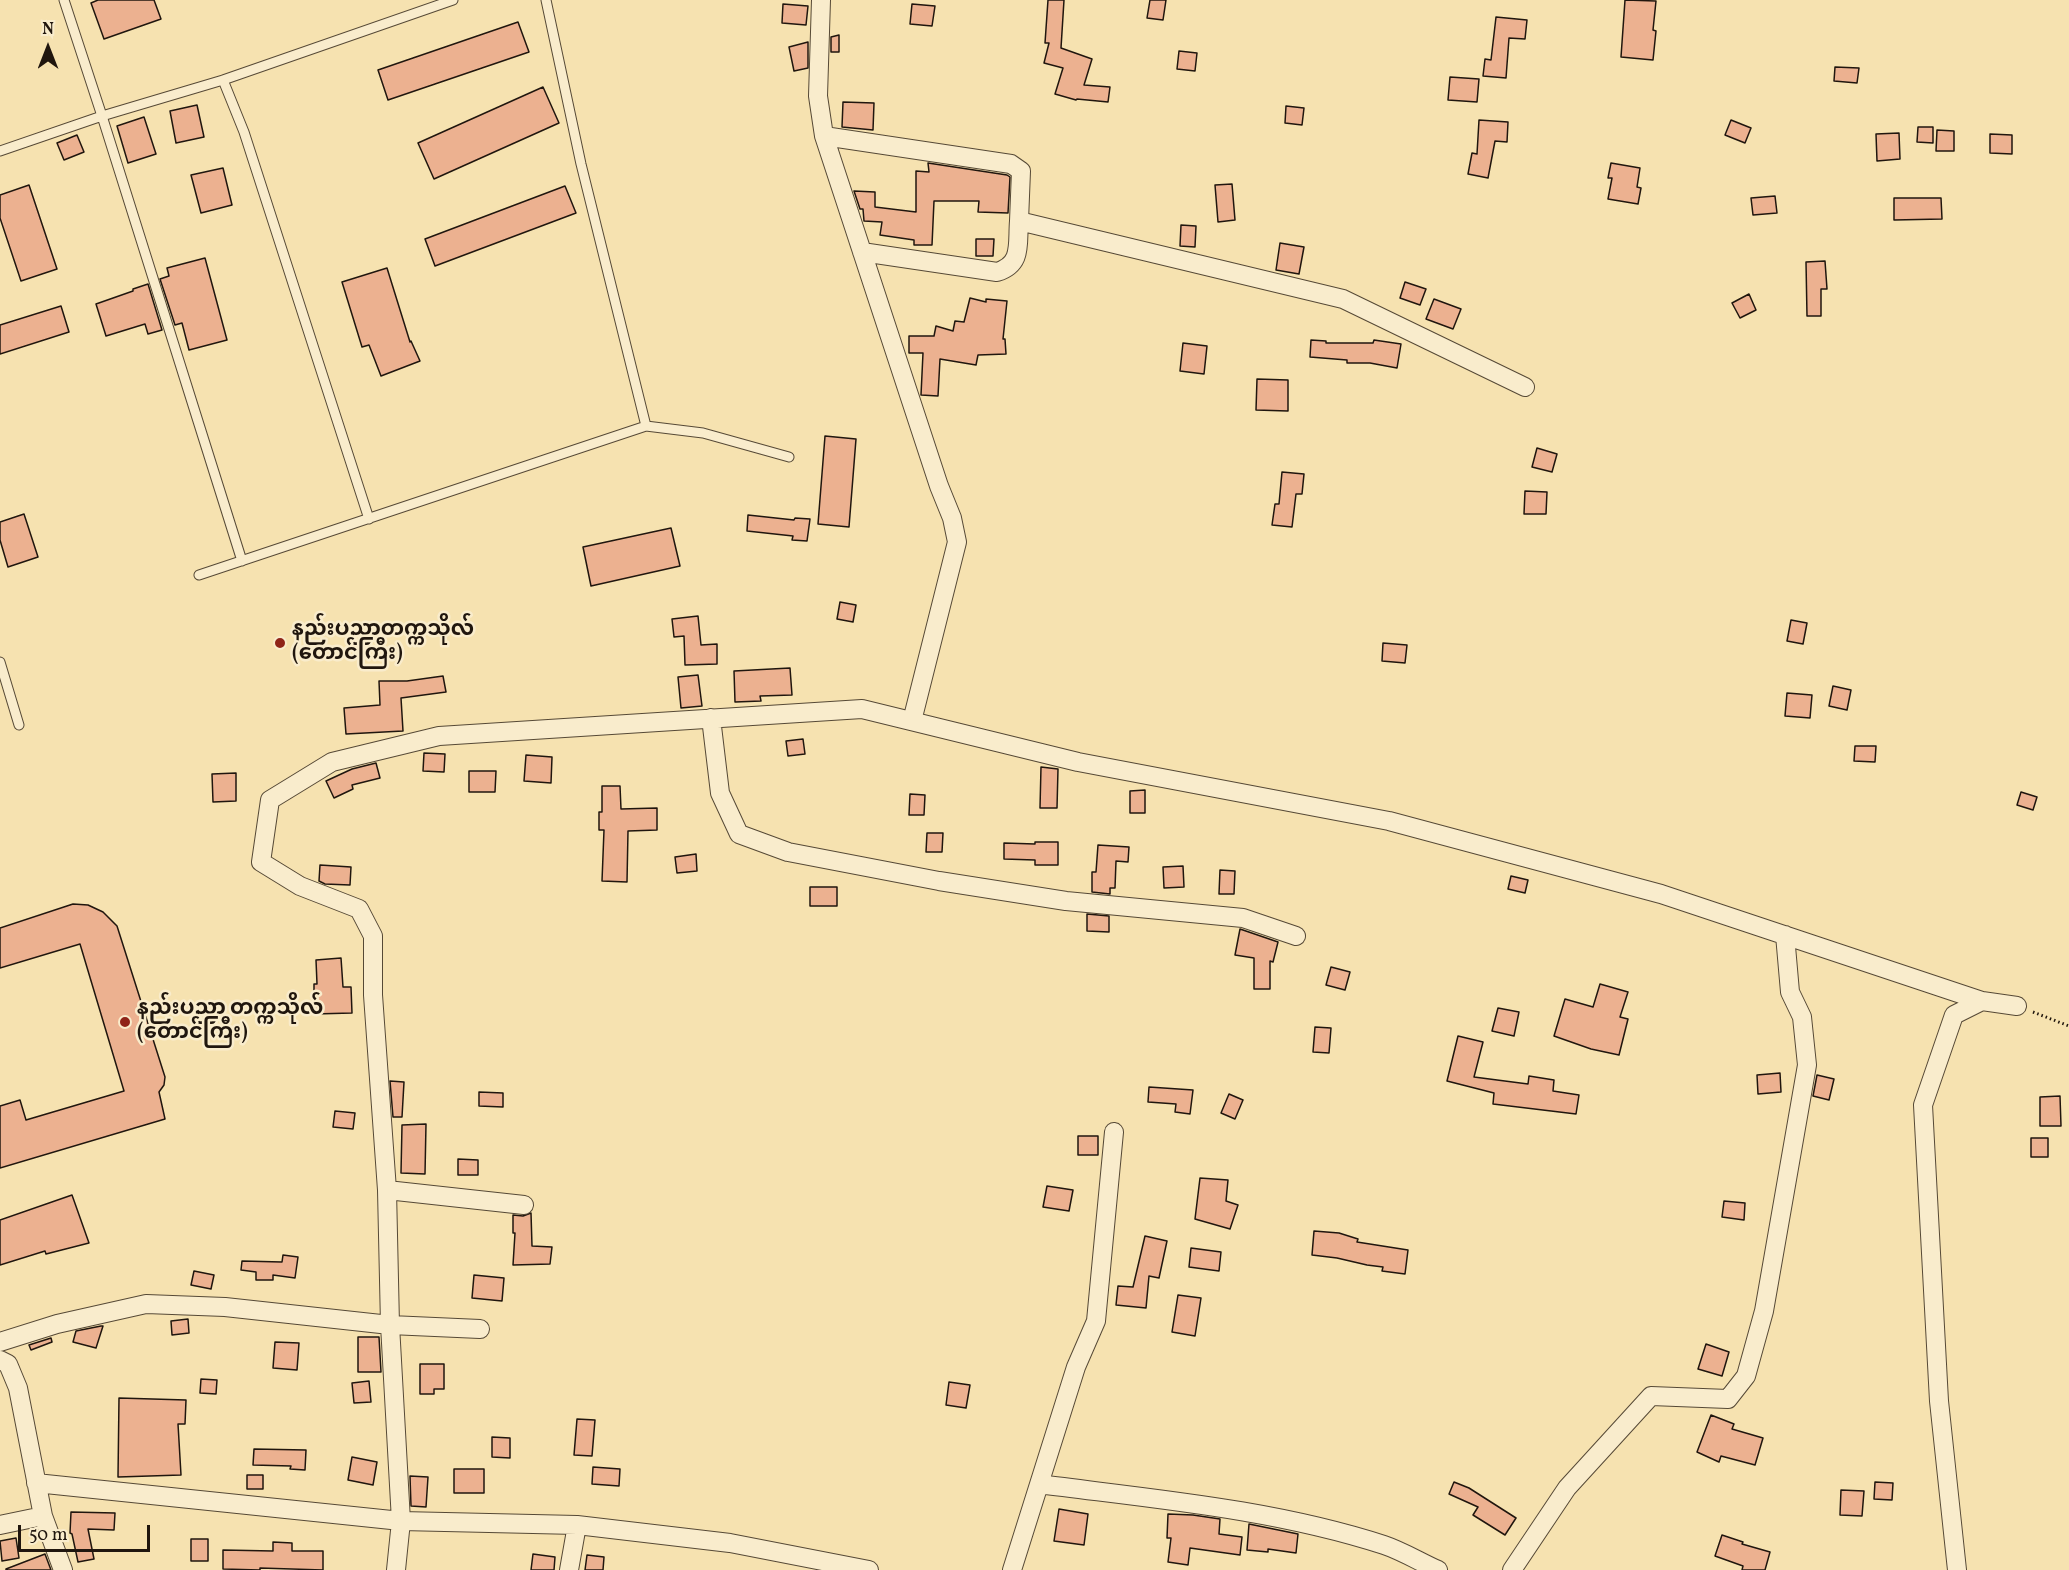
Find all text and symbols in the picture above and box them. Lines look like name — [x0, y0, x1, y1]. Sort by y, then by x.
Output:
north arrow — [18, 18, 78, 78]
text: N — [42, 19, 54, 41]
place label: နည်းပညာတက္ကသိုလ် (တောင်ကြီး) — [292, 618, 474, 668]
marker: နည်းပညာတက္ကသိုလ် (တောင်ကြီး) — [273, 636, 287, 650]
place label: နည်းပညာ တက္ကသိုလ် (တောင်ကြီး) — [137, 997, 323, 1047]
marker: နည်းပညာ တက္ကသိုလ် (တောင်ကြီး) — [118, 1015, 132, 1029]
scale bar — [21, 1513, 153, 1551]
text: 50 m — [29, 1523, 68, 1548]

